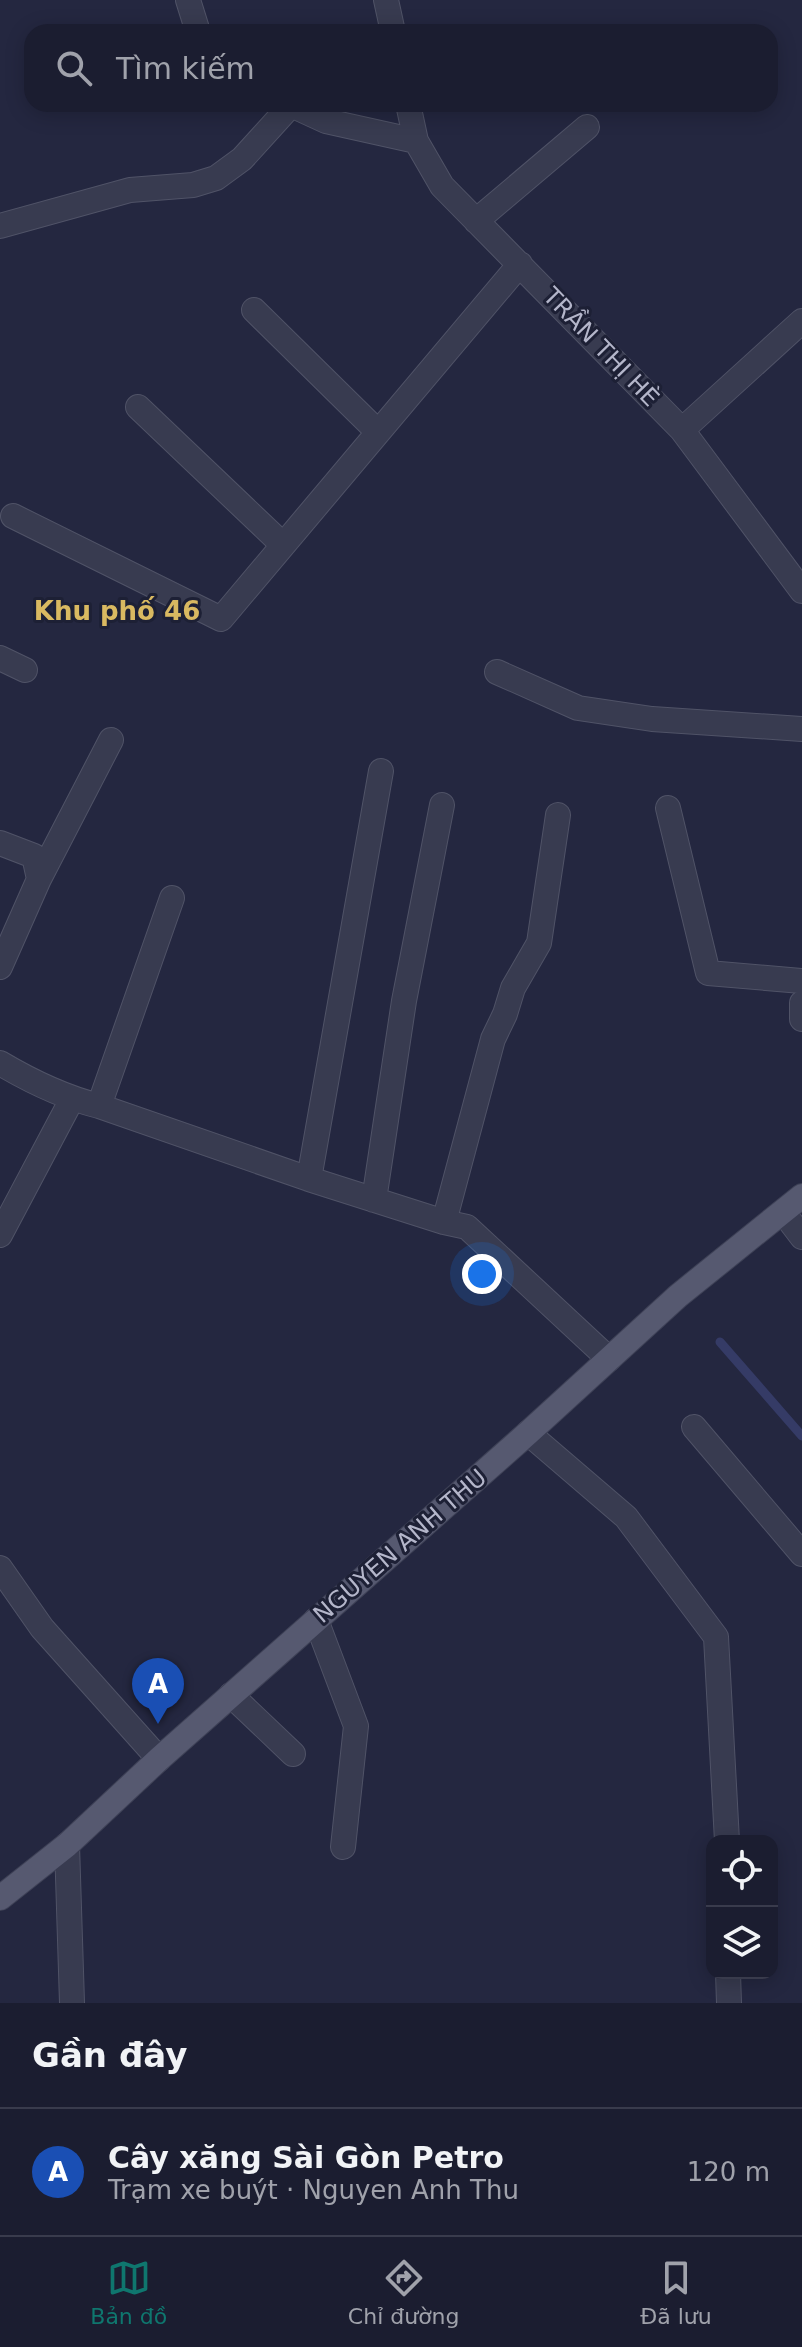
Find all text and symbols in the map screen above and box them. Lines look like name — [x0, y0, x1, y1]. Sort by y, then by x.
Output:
search box — [24, 24, 778, 112]
icon: search — [52, 46, 96, 90]
text: Tìm kiếm — [116, 51, 255, 86]
street label: TRẦN THỊ HÈ — [537, 278, 667, 412]
district label: Khu phố 46 — [34, 596, 200, 626]
your location — [462, 1254, 502, 1294]
street label: NGUYEN ANH THU — [308, 1463, 492, 1629]
pin: A — [132, 1658, 184, 1724]
map controls — [706, 1835, 778, 1979]
button: locate — [706, 1835, 778, 1907]
button: layers — [706, 1907, 778, 1979]
text: Gần đây — [32, 2035, 187, 2075]
text: Cây xăng Sài Gòn Petro — [108, 2140, 504, 2175]
text: A — [48, 2157, 68, 2187]
text: 120 m — [687, 2157, 770, 2187]
text: Trạm xe buýt · Nguyen Anh Thu — [108, 2175, 519, 2205]
tab: Bản đồ — [90, 2256, 167, 2329]
tab: Chỉ đường — [348, 2256, 460, 2329]
tab: Đã lưu — [640, 2256, 712, 2329]

